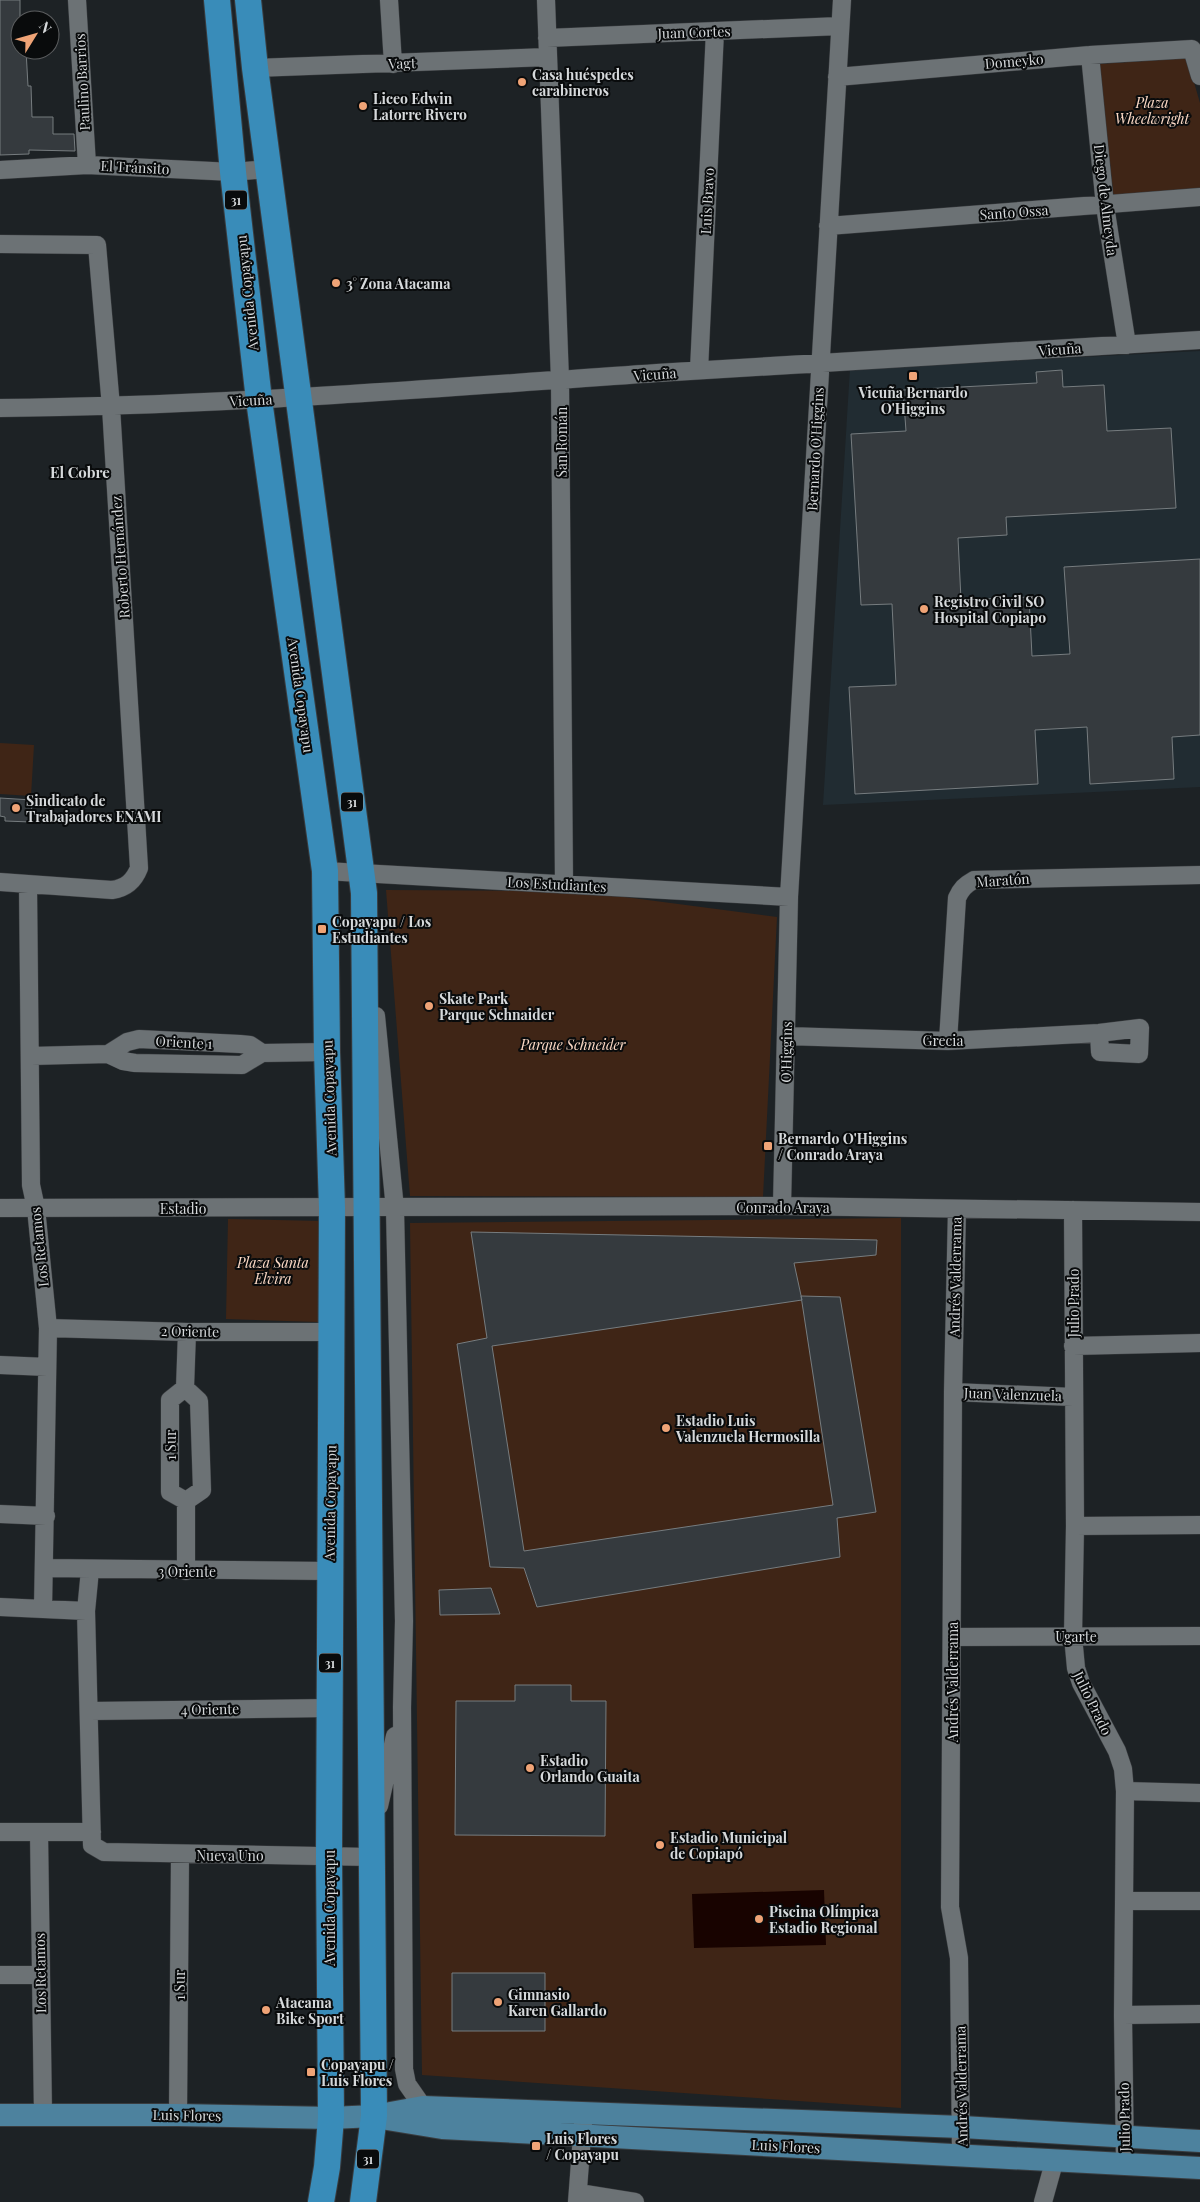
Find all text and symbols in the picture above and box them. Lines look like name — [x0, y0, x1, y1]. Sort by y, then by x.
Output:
north arrow — [10, 10, 60, 60]
text: N — [35, 17, 56, 37]
street label: Juan Cortes — [656, 21, 731, 43]
street label: Paulino Barrios — [70, 33, 94, 131]
street label: Domeyko — [984, 49, 1044, 73]
street label: Vagt — [387, 53, 417, 73]
place label: Casa huéspedes carabineros — [532, 65, 634, 100]
marker: Casa huéspedes carabineros — [516, 76, 528, 88]
place label: Liceo Edwin Latorre Rivero — [373, 89, 467, 124]
park label: Plaza Wheelwright — [1115, 93, 1190, 128]
marker: Liceo Edwin Latorre Rivero — [357, 100, 369, 112]
street label: Diego de Almeyda — [1090, 143, 1122, 257]
street label: El Tránsito — [100, 156, 170, 178]
street label: Luis Bravo — [696, 167, 718, 235]
road number: 31 — [225, 190, 247, 210]
street label: Santo Ossa — [979, 200, 1049, 224]
street label: Avenida Copayapu — [231, 234, 263, 353]
place label: 3° Zona Atacama — [346, 274, 451, 293]
marker: 3° Zona Atacama — [330, 277, 342, 289]
street label: Vicuña — [1037, 338, 1082, 360]
street label: Vicuña — [632, 363, 677, 385]
marker: Vicuña Bernardo O'Higgins — [907, 370, 919, 382]
place label: Vicuña Bernardo O'Higgins — [857, 383, 968, 418]
street label: Bernardo O'Higgins — [802, 387, 828, 511]
street label: Vicuña — [228, 389, 273, 411]
street label: San Román — [552, 406, 571, 477]
district label: El Cobre — [50, 462, 110, 482]
street label: Roberto Hernández — [106, 495, 134, 619]
place label: Registro Civil SO Hospital Copiapo — [934, 592, 1046, 627]
marker: Registro Civil SO Hospital Copiapo — [918, 603, 930, 615]
street label: Avenida Copayapu — [283, 635, 318, 754]
place label: Sindicato de Trabajadores ENAMI — [26, 791, 162, 826]
road number: 31 — [341, 792, 363, 812]
marker: Sindicato de Trabajadores ENAMI — [10, 802, 22, 814]
street label: Maratón — [976, 869, 1031, 891]
street label: Los Estudiantes — [507, 872, 607, 896]
place label: Copayapu / Los Estudiantes — [332, 912, 431, 947]
marker: Copayapu / Los Estudiantes — [316, 923, 328, 935]
place label: Skate Park Parque Schnaider — [439, 989, 555, 1024]
marker: Skate Park Parque Schnaider — [423, 1000, 435, 1012]
street label: O'Higgins — [776, 1021, 796, 1083]
street label: Oriente 1 — [155, 1031, 213, 1053]
street label: Grecia — [923, 1031, 963, 1050]
park label: Parque Schneider — [520, 1035, 626, 1054]
street label: Avenida Copayapu — [317, 1040, 341, 1157]
place label: Bernardo O'Higgins / Conrado Araya — [778, 1129, 907, 1164]
marker: Bernardo O'Higgins / Conrado Araya — [762, 1140, 774, 1152]
street label: Conrado Araya — [736, 1198, 830, 1217]
street label: Estadio — [160, 1199, 207, 1218]
street label: Los Retamos — [25, 1206, 53, 1288]
street label: Andrés Valderrama — [944, 1217, 966, 1338]
park label: Plaza Santa Elvira — [236, 1253, 309, 1288]
street label: Julio Prado — [1064, 1268, 1083, 1338]
street label: 2 Oriente — [161, 1321, 219, 1341]
street label: Juan Valenzuela — [963, 1383, 1062, 1405]
place label: Estadio Luis Valenzuela Hermosilla — [675, 1411, 821, 1446]
marker: Estadio Luis Valenzuela Hermosilla — [660, 1422, 672, 1434]
street label: 1 Sur — [161, 1429, 180, 1460]
street label: Avenida Copayapu — [319, 1445, 341, 1562]
street label: 3 Oriente — [158, 1562, 216, 1581]
street label: Andrés Valderrama — [943, 1622, 962, 1743]
street label: Ugarte — [1055, 1627, 1097, 1646]
road number: 31 — [319, 1654, 341, 1672]
street label: Julio Prado — [1069, 1667, 1117, 1738]
street label: 4 Oriente — [181, 1699, 239, 1719]
place label: Estadio Orlando Guaita — [540, 1751, 640, 1786]
marker: Estadio Orlando Guaita — [524, 1762, 536, 1774]
place label: Estadio Municipal de Copiapó — [670, 1828, 788, 1863]
marker: Estadio Municipal de Copiapó — [654, 1839, 666, 1851]
street label: Nueva Uno — [196, 1846, 264, 1865]
street label: Avenida Copayapu — [320, 1850, 339, 1967]
place label: Piscina Olímpica Estadio Regional — [769, 1902, 879, 1937]
marker: Piscina Olímpica Estadio Regional — [753, 1913, 765, 1925]
street label: Los Retamos — [30, 1933, 50, 2013]
street label: 1 Sur — [170, 1969, 189, 2000]
place label: Gimnasio Karen Gallardo — [508, 1985, 607, 2020]
place label: Atacama Bike Sport — [275, 1993, 344, 2028]
marker: Gimnasio Karen Gallardo — [492, 1996, 504, 2008]
marker: Atacama Bike Sport — [260, 2004, 272, 2016]
street label: Andrés Valderrama — [950, 2026, 972, 2147]
place label: Copayapu / Luis Flores — [321, 2055, 394, 2090]
marker: Copayapu / Luis Flores — [305, 2066, 317, 2078]
street label: Julio Prado — [1114, 2082, 1134, 2153]
street label: Luis Flores — [152, 2105, 222, 2125]
place label: Luis Flores / Copayapu — [546, 2129, 619, 2164]
street label: Luis Flores — [751, 2135, 821, 2157]
marker: Luis Flores / Copayapu — [530, 2140, 542, 2152]
road number: 31 — [357, 2150, 379, 2168]

